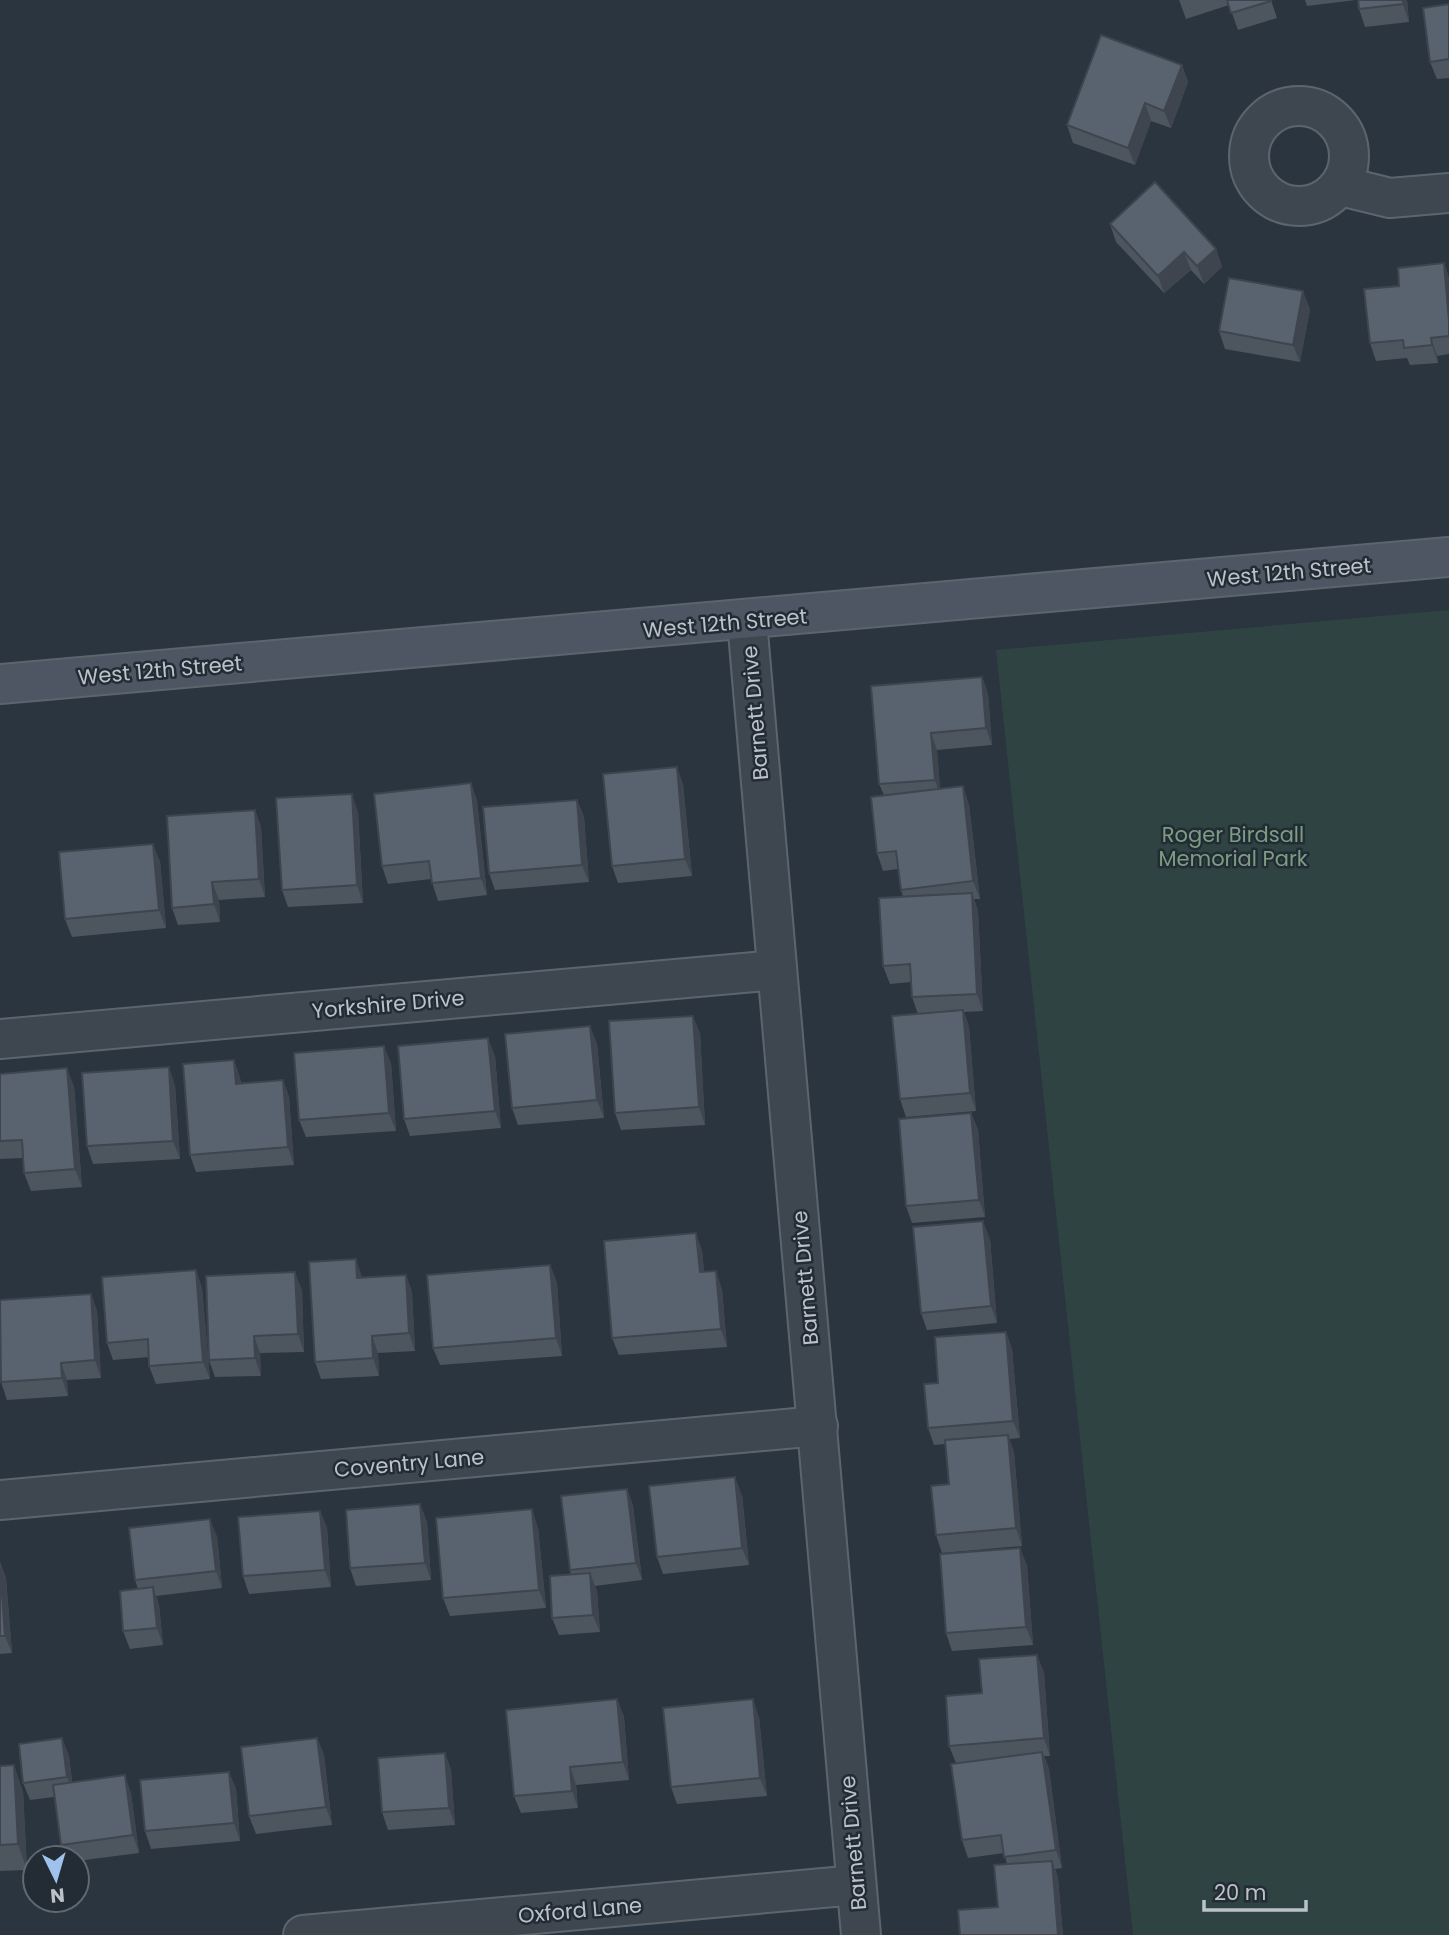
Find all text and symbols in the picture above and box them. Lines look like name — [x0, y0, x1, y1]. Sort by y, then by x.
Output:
street label: West 12th Street — [1206, 550, 1372, 594]
street label: West 12th Street — [642, 601, 808, 645]
street label: Barnett Drive — [735, 645, 775, 781]
street label: West 12th Street — [77, 648, 243, 692]
park label: Roger Birdsall Memorial Park — [1158, 820, 1308, 873]
street label: Yorkshire Drive — [311, 983, 465, 1025]
street label: Barnett Drive — [785, 1210, 825, 1346]
street label: Coventry Lane — [333, 1442, 485, 1484]
street label: Barnett Drive — [833, 1775, 873, 1911]
north arrow — [21, 1844, 91, 1914]
scale bar — [1204, 1868, 1306, 1912]
text: 20 m — [1214, 1878, 1267, 1907]
text: N — [49, 1881, 66, 1910]
street label: Oxford Lane — [517, 1890, 643, 1930]

